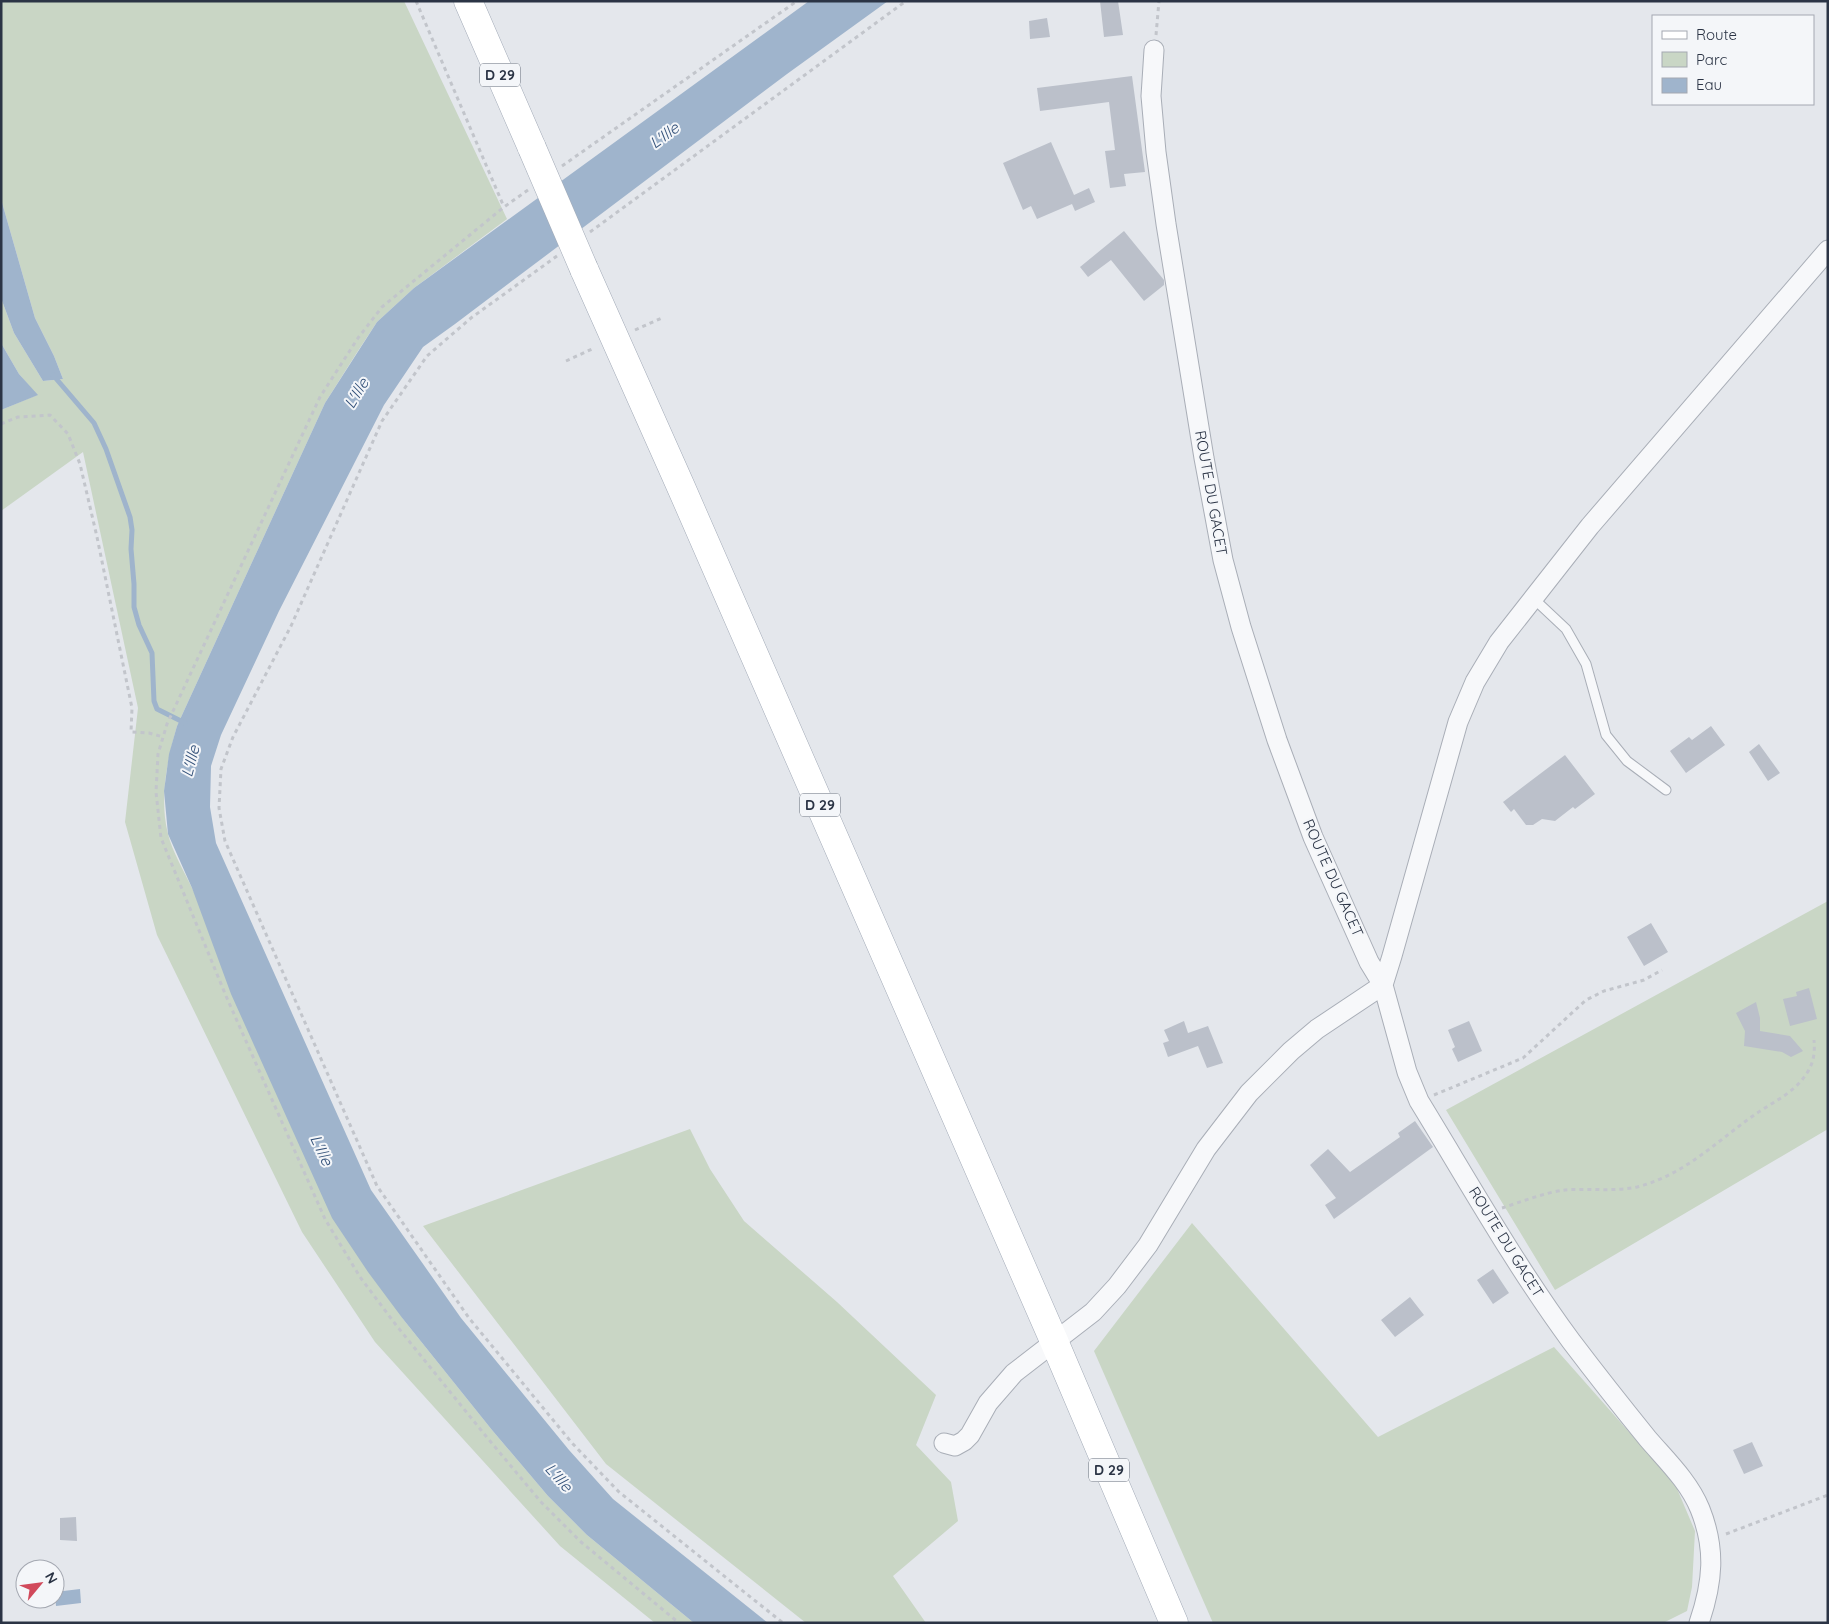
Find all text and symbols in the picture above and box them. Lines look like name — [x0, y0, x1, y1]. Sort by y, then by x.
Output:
legend — [1652, 15, 1814, 105]
text: Route — [1696, 25, 1737, 44]
text: Parc — [1696, 50, 1727, 69]
road number: D 29 — [480, 64, 520, 86]
text: Eau — [1696, 75, 1722, 94]
water label: L'Ille — [645, 117, 684, 152]
water label: L'Ille — [339, 373, 373, 412]
street label: ROUTE DU GACET — [1191, 429, 1232, 557]
water label: L'Ille — [176, 742, 204, 779]
road number: D 29 — [800, 794, 840, 816]
street label: ROUTE DU GACET — [1299, 816, 1368, 940]
water label: L'Ille — [306, 1131, 338, 1170]
street label: ROUTE DU GACET — [1465, 1183, 1548, 1301]
water label: L'Ille — [541, 1458, 578, 1496]
road number: D 29 — [1089, 1458, 1129, 1482]
north arrow — [15, 1559, 65, 1609]
text: N — [41, 1569, 62, 1587]

